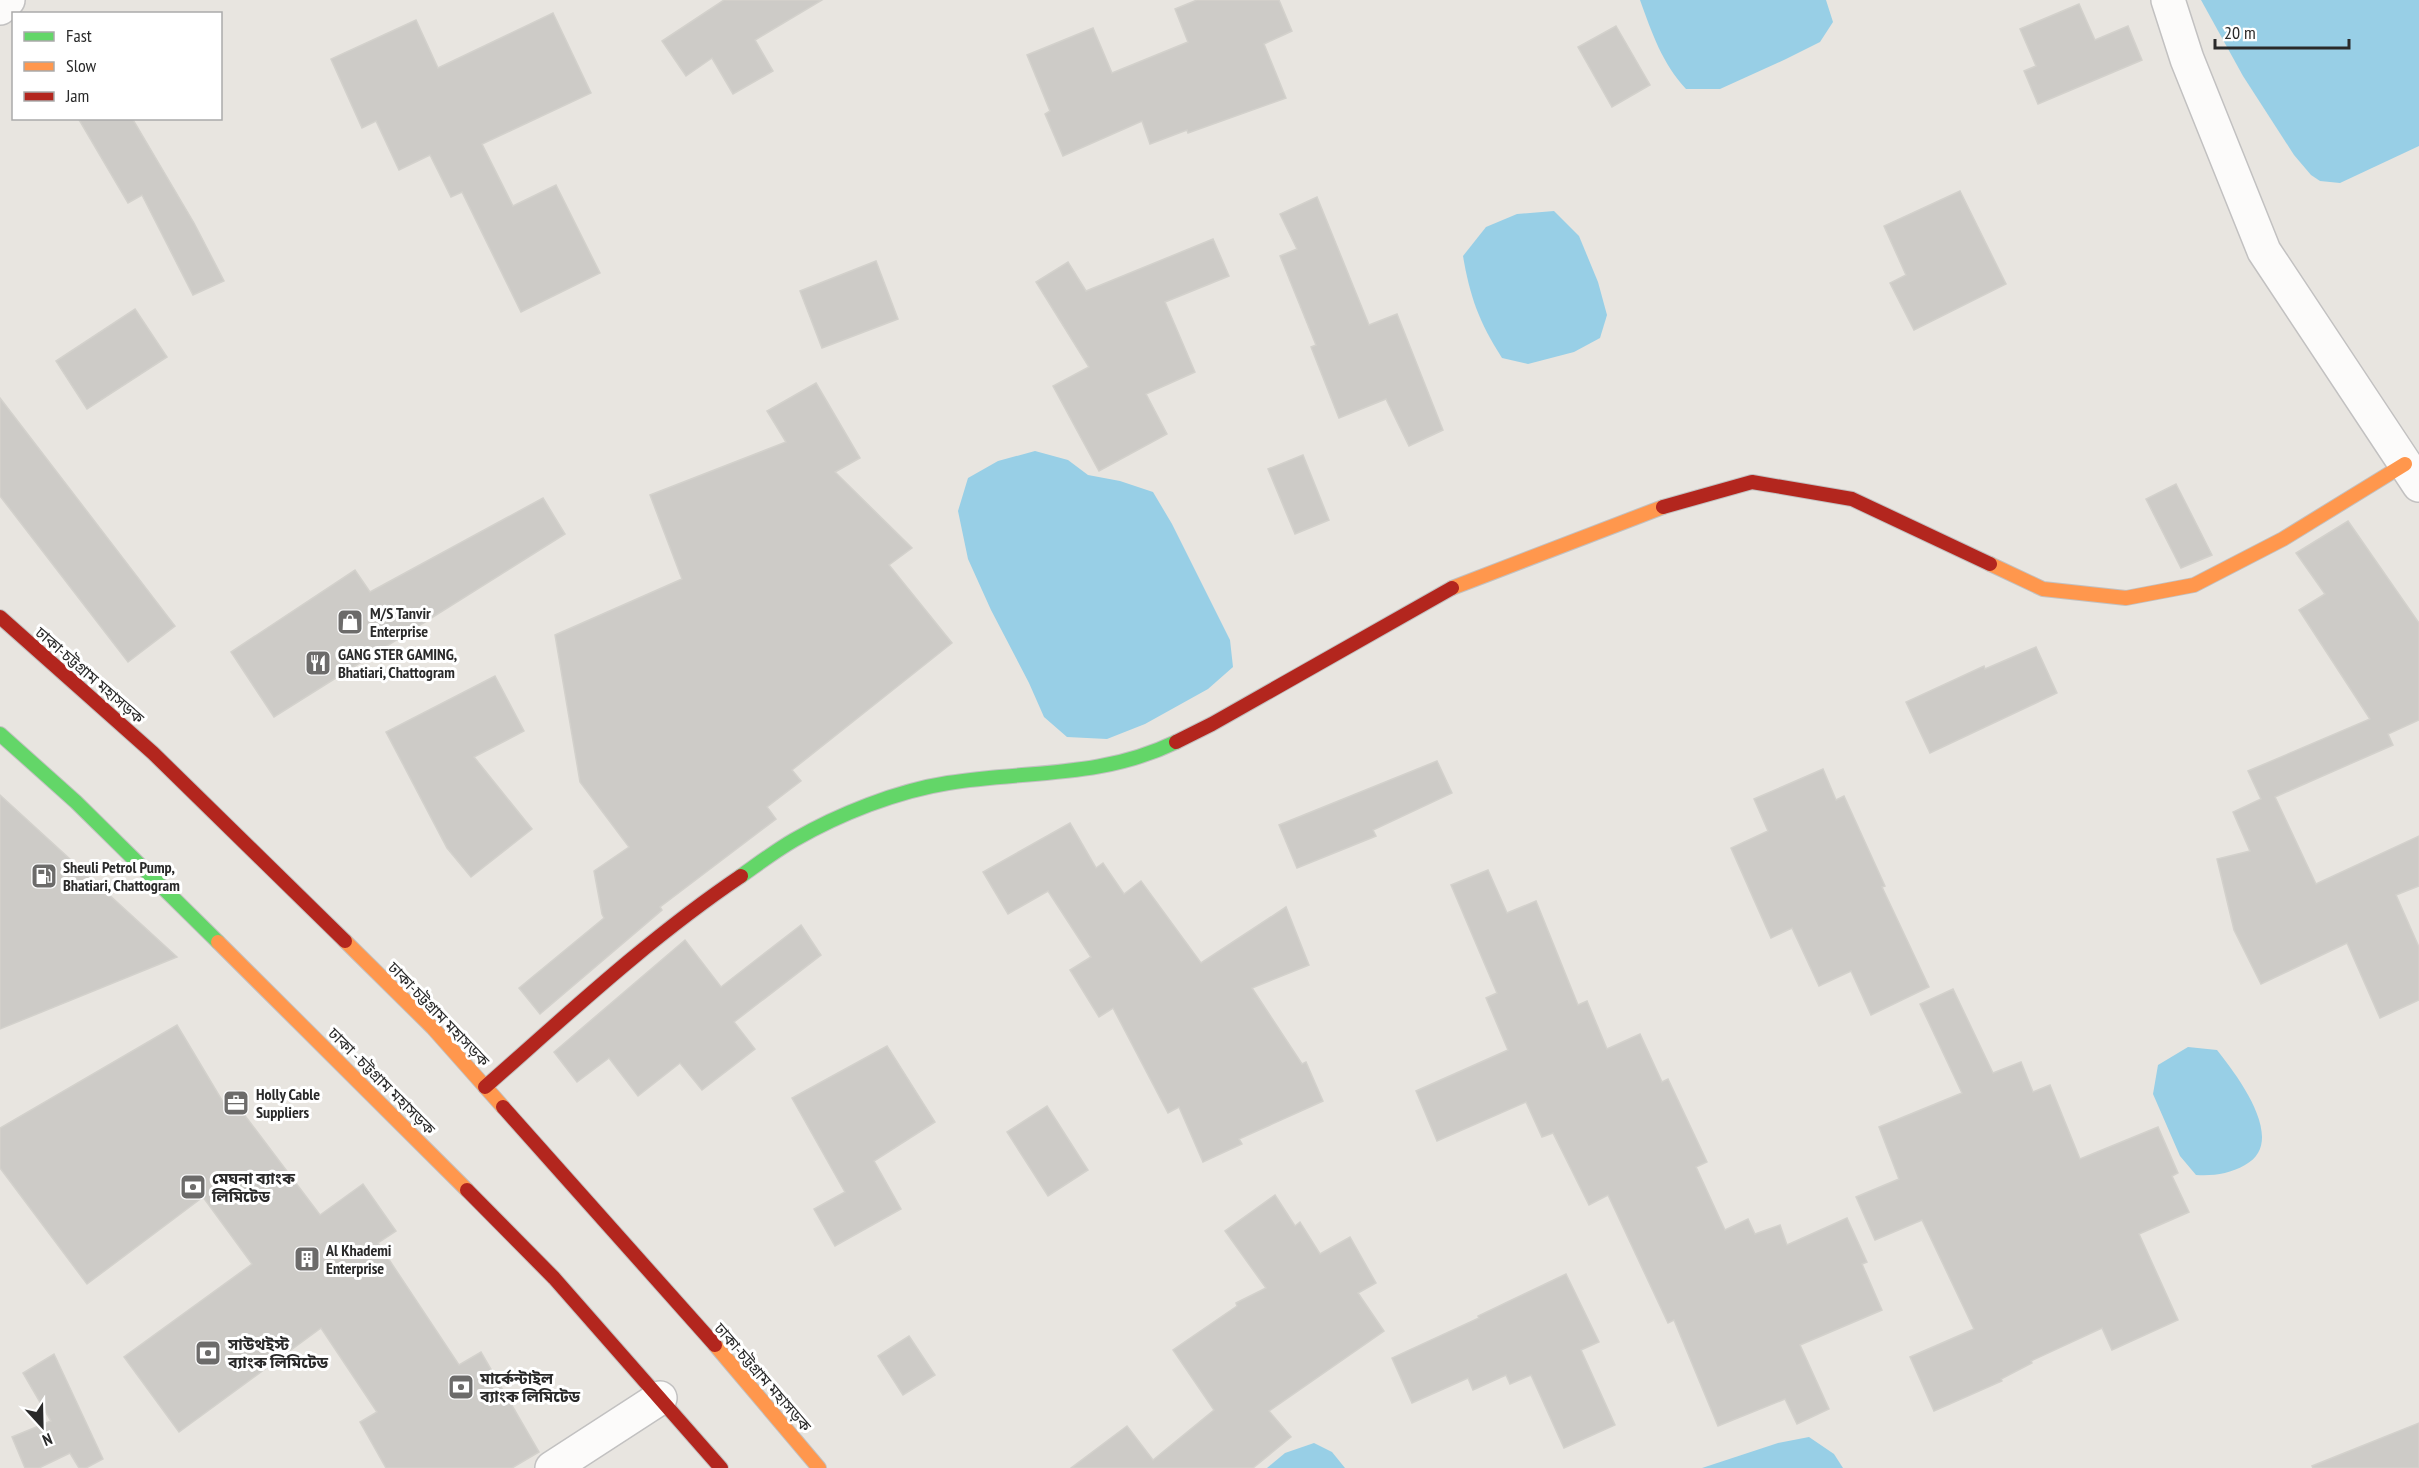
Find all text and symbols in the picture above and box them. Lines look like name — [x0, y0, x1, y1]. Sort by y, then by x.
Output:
legend — [12, 12, 222, 120]
scale bar — [2215, 12, 2348, 50]
text: 20 m — [2224, 21, 2256, 44]
text: Fast — [66, 24, 92, 47]
text: Slow — [66, 54, 97, 77]
text: Jam — [65, 84, 89, 107]
place label: M/S Tanvir Enterprise — [370, 603, 431, 641]
shop icon: M/S Tanvir Enterprise — [335, 607, 365, 637]
street label: ঢাকা-চট্টগ্রাম মহাসড়ক — [31, 622, 149, 728]
place label: GANG STER GAMING, Bhatiari, Chattogram — [338, 644, 457, 682]
restaurant icon: GANG STER GAMING, Bhatiari, Chattogram — [303, 648, 333, 678]
place label: Sheuli Petrol Pump, Bhatiari, Chattogram — [63, 857, 180, 895]
fuel station icon: Sheuli Petrol Pump, Bhatiari, Chattogram — [29, 861, 59, 891]
street label: ঢাকা-চট্টগ্রাম মহাসড়ক — [383, 957, 495, 1071]
street label: ঢাকা - চট্টগ্রাম মহাসড়ক — [324, 1023, 441, 1140]
place label: Holly Cable Suppliers — [256, 1084, 320, 1122]
office icon: Holly Cable Suppliers — [221, 1088, 251, 1118]
place label: মেঘনা ব্যাংক লিমিটেড — [211, 1168, 296, 1206]
bank icon: মেঘনা ব্যাংক লিমিটেড — [178, 1172, 208, 1202]
place label: Al Khademi Enterprise — [325, 1240, 392, 1278]
building icon: Al Khademi Enterprise — [292, 1244, 322, 1274]
street label: ঢাকা-চট্টগ্রাম মহাসড়ক — [710, 1318, 816, 1436]
place label: সাউথইস্ট ব্যাংক লিমিটেড — [227, 1334, 329, 1372]
bank icon: সাউথইস্ট ব্যাংক লিমিটেড — [193, 1338, 223, 1368]
place label: মার্কেন্টাইল ব্যাংক লিমিটেড — [479, 1368, 581, 1406]
bank icon: মার্কেন্টাইল ব্যাংক লিমিটেড — [446, 1372, 476, 1402]
north arrow — [12, 1396, 72, 1456]
text: N — [40, 1429, 55, 1451]

